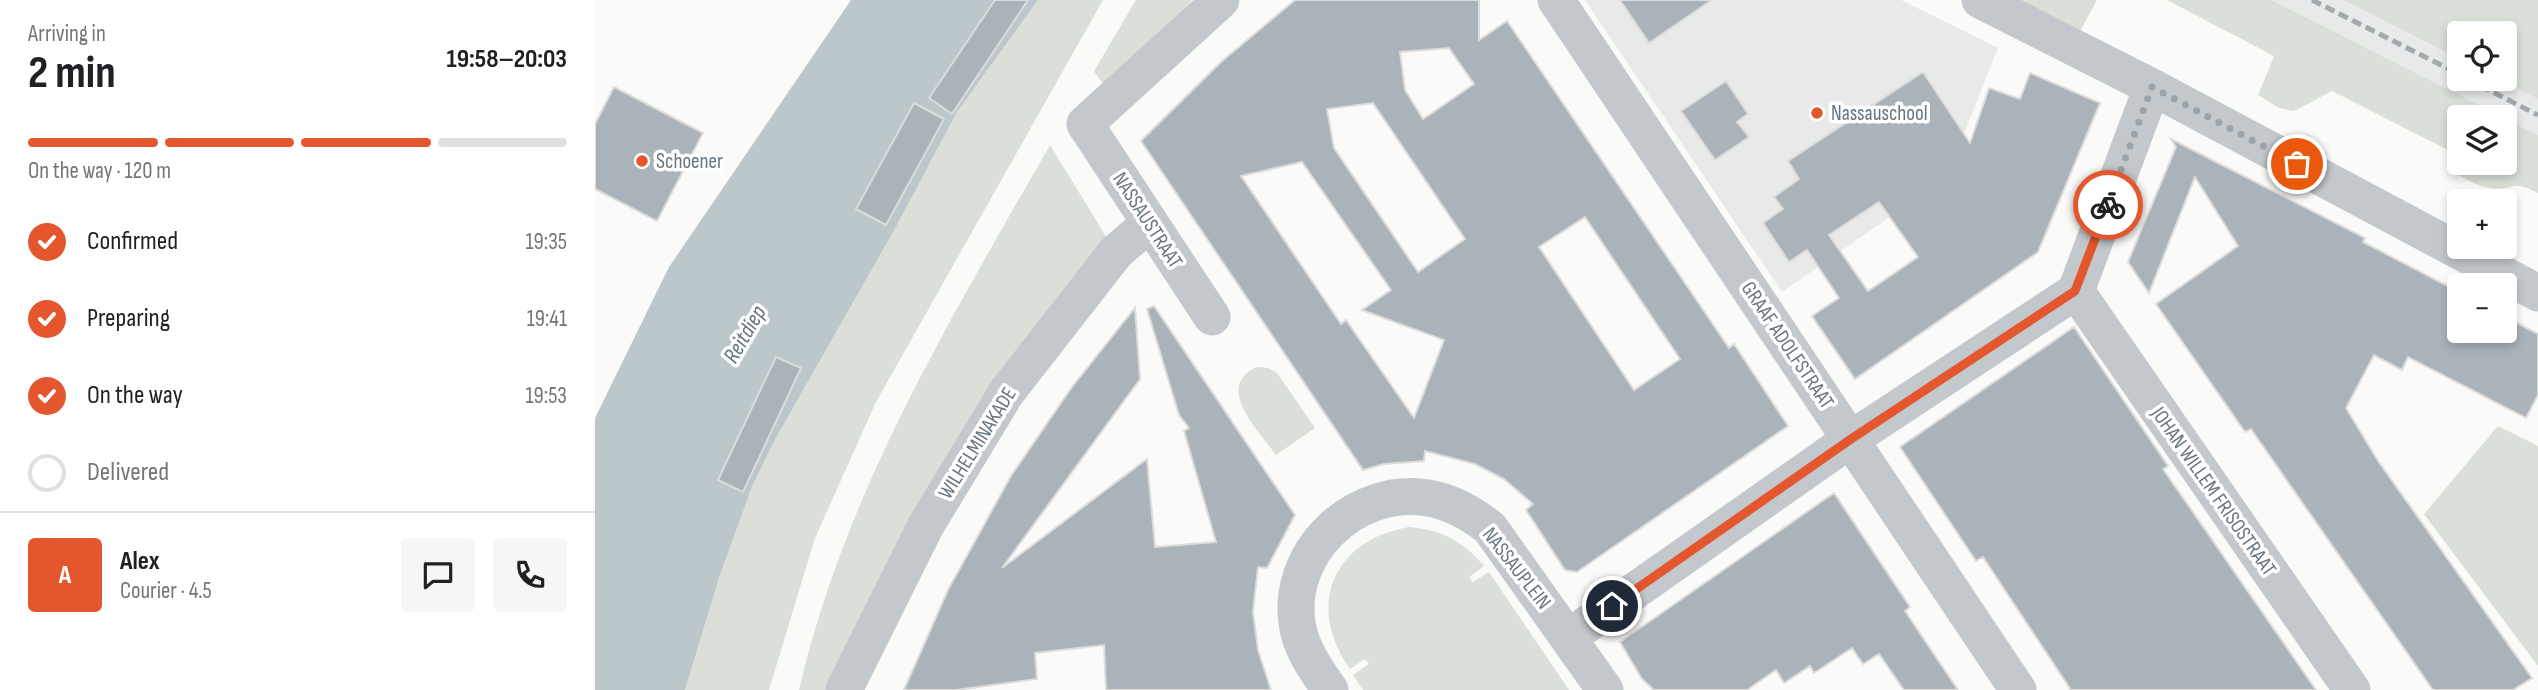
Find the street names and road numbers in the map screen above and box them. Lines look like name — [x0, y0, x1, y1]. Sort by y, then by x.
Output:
street label: NASSAUSTRAAT — [1107, 168, 1188, 273]
street label: GRAAF ADOLFSTRAAT — [1736, 277, 1840, 414]
street label: WILHELMINAKADE — [933, 383, 1022, 504]
street label: JOHAN WILLEM FRISOSTRAAT — [2145, 401, 2282, 581]
street label: NASSAUPLEIN — [1477, 522, 1556, 614]

